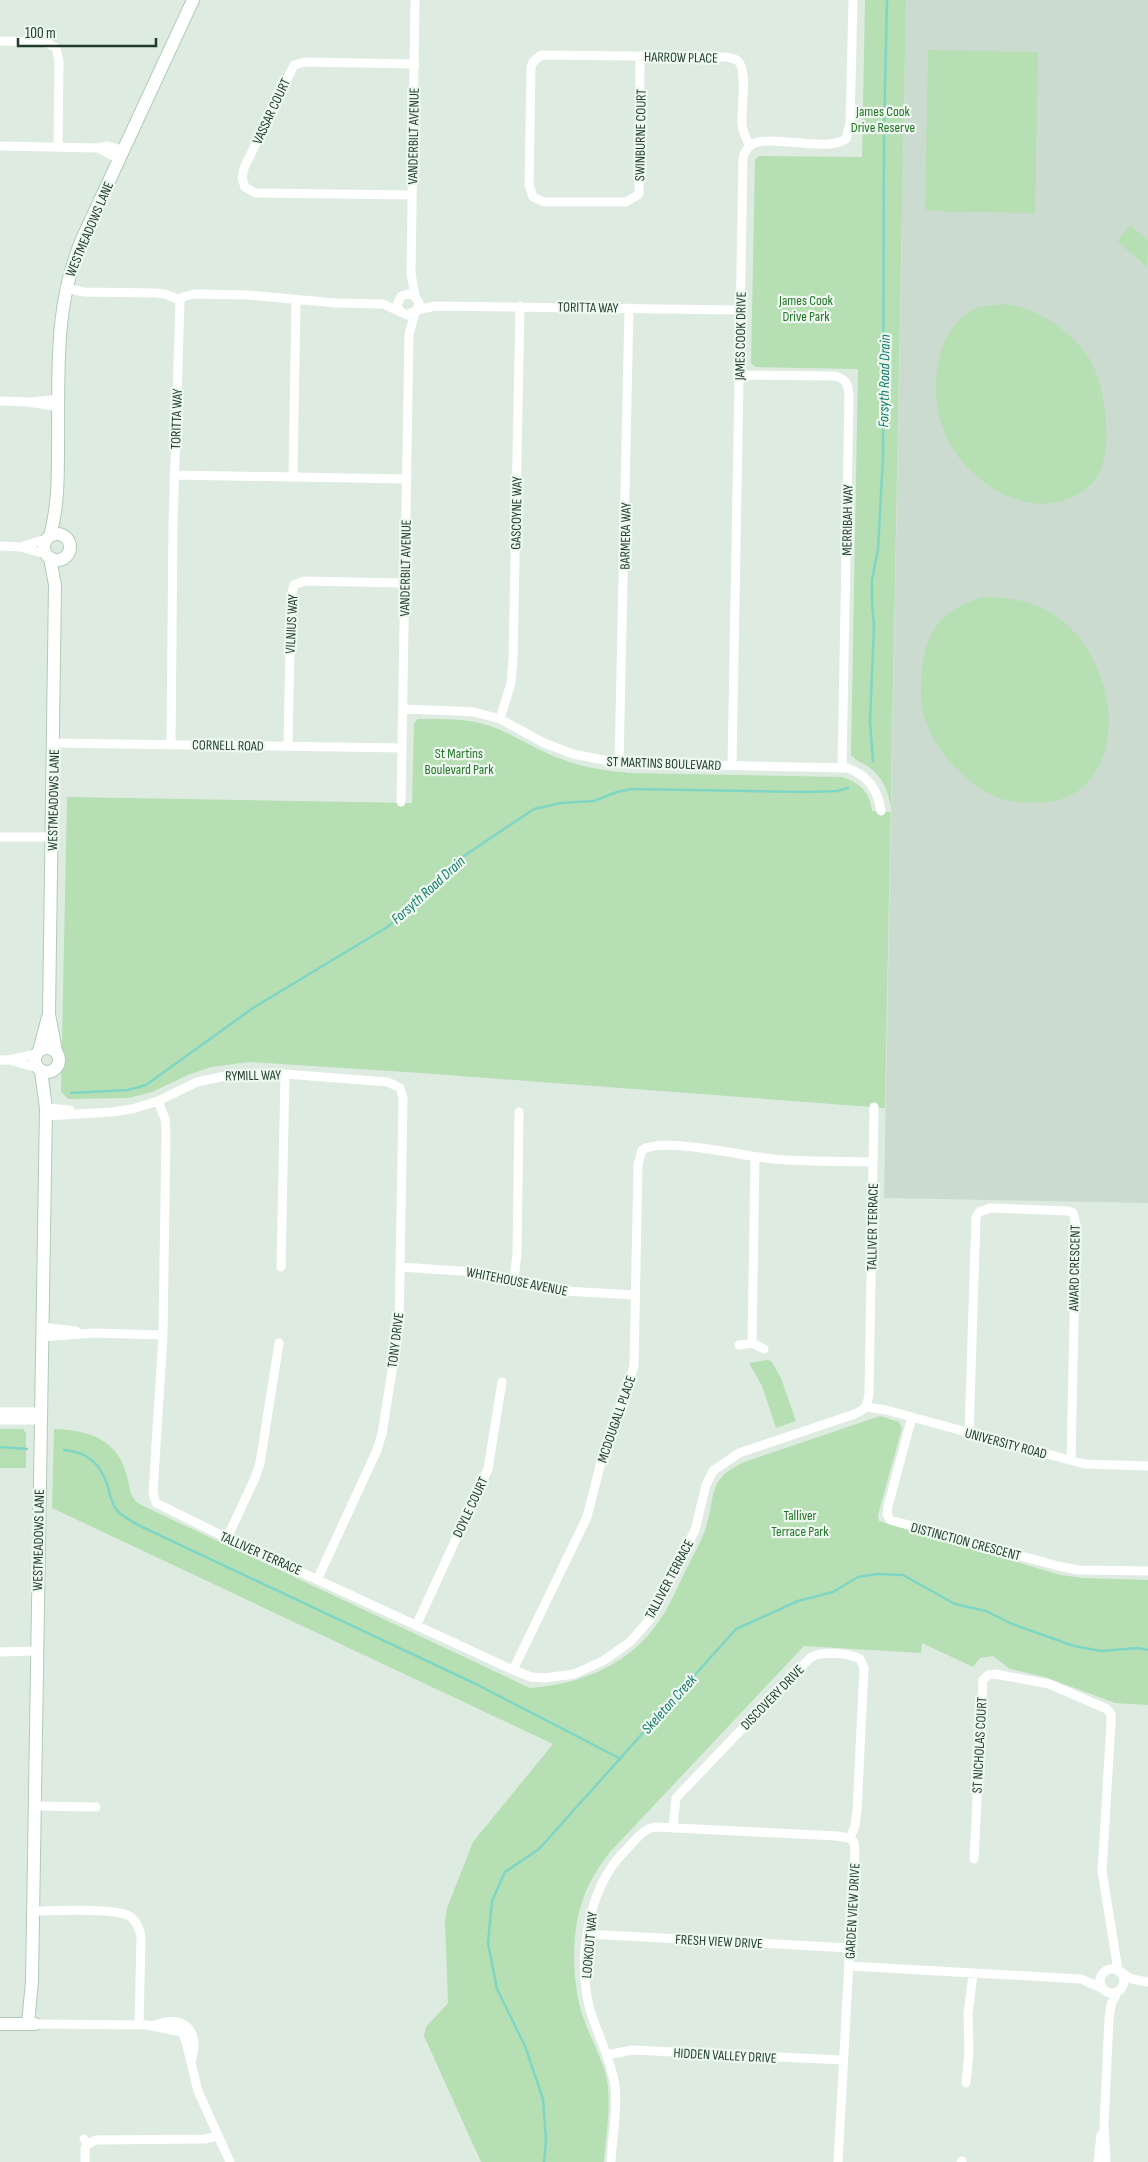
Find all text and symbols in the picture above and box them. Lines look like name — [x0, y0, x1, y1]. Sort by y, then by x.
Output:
scale bar — [18, 15, 155, 47]
text: 100 m — [25, 24, 56, 43]
street label: HARROW PLACE — [644, 48, 718, 67]
street label: VASSAR COURT — [249, 75, 294, 147]
street label: VANDERBILT AVENUE — [404, 87, 423, 185]
street label: SWINBURNE COURT — [631, 88, 650, 181]
park label: James Cook Drive Reserve — [851, 103, 915, 136]
street label: WESTMEADOWS LANE — [62, 179, 117, 279]
street label: JAMES COOK DRIVE — [731, 291, 750, 381]
park label: James Cook Drive Park — [778, 292, 834, 325]
street label: TORITTA WAY — [557, 298, 619, 317]
water label: Forsyth Road Drain — [874, 334, 895, 428]
street label: TORITTA WAY — [167, 388, 186, 450]
street label: GASCOYNE WAY — [507, 476, 526, 550]
street label: MERRIBAH WAY — [838, 484, 857, 556]
street label: BARMERA WAY — [616, 502, 635, 570]
street label: VANDERBILT AVENUE — [396, 519, 415, 617]
street label: VILNIUS WAY — [281, 594, 302, 654]
street label: CORNELL ROAD — [192, 736, 264, 755]
park label: St Martins Boulevard Park — [425, 745, 494, 778]
street label: WESTMEADOWS LANE — [44, 749, 63, 851]
street label: ST MARTINS BOULEVARD — [606, 753, 722, 774]
water label: Forsyth Road Drain — [387, 852, 469, 929]
street label: RYMILL WAY — [225, 1067, 281, 1084]
street label: TALLIVER TERRACE — [863, 1183, 882, 1271]
street label: AWARD CRESCENT — [1065, 1224, 1084, 1312]
street label: WHITEHOUSE AVENUE — [465, 1263, 569, 1300]
street label: TONY DRIVE — [384, 1311, 407, 1369]
street label: MCDOUGALL PLACE — [594, 1373, 639, 1465]
street label: UNIVERSITY ROAD — [963, 1424, 1049, 1463]
street label: DOYLE COURT — [449, 1474, 492, 1540]
street label: WESTMEADOWS LANE — [29, 1489, 48, 1591]
park label: Talliver Terrace Park — [771, 1507, 829, 1540]
street label: DISTINCTION CRESCENT — [909, 1519, 1023, 1564]
street label: TALLIVER TERRACE — [217, 1528, 305, 1579]
street label: TALLIVER TERRACE — [641, 1536, 698, 1622]
street label: DISCOVERY DRIVE — [737, 1661, 808, 1733]
water label: Skeleton Creek — [638, 1670, 701, 1738]
street label: ST NICHOLAS COURT — [968, 1696, 991, 1794]
street label: GARDEN VIEW DRIVE — [841, 1862, 864, 1959]
street label: LOOKOUT WAY — [578, 1911, 601, 1979]
street label: FRESH VIEW DRIVE — [675, 1931, 763, 1952]
street label: HIDDEN VALLEY DRIVE — [673, 2044, 777, 2067]

